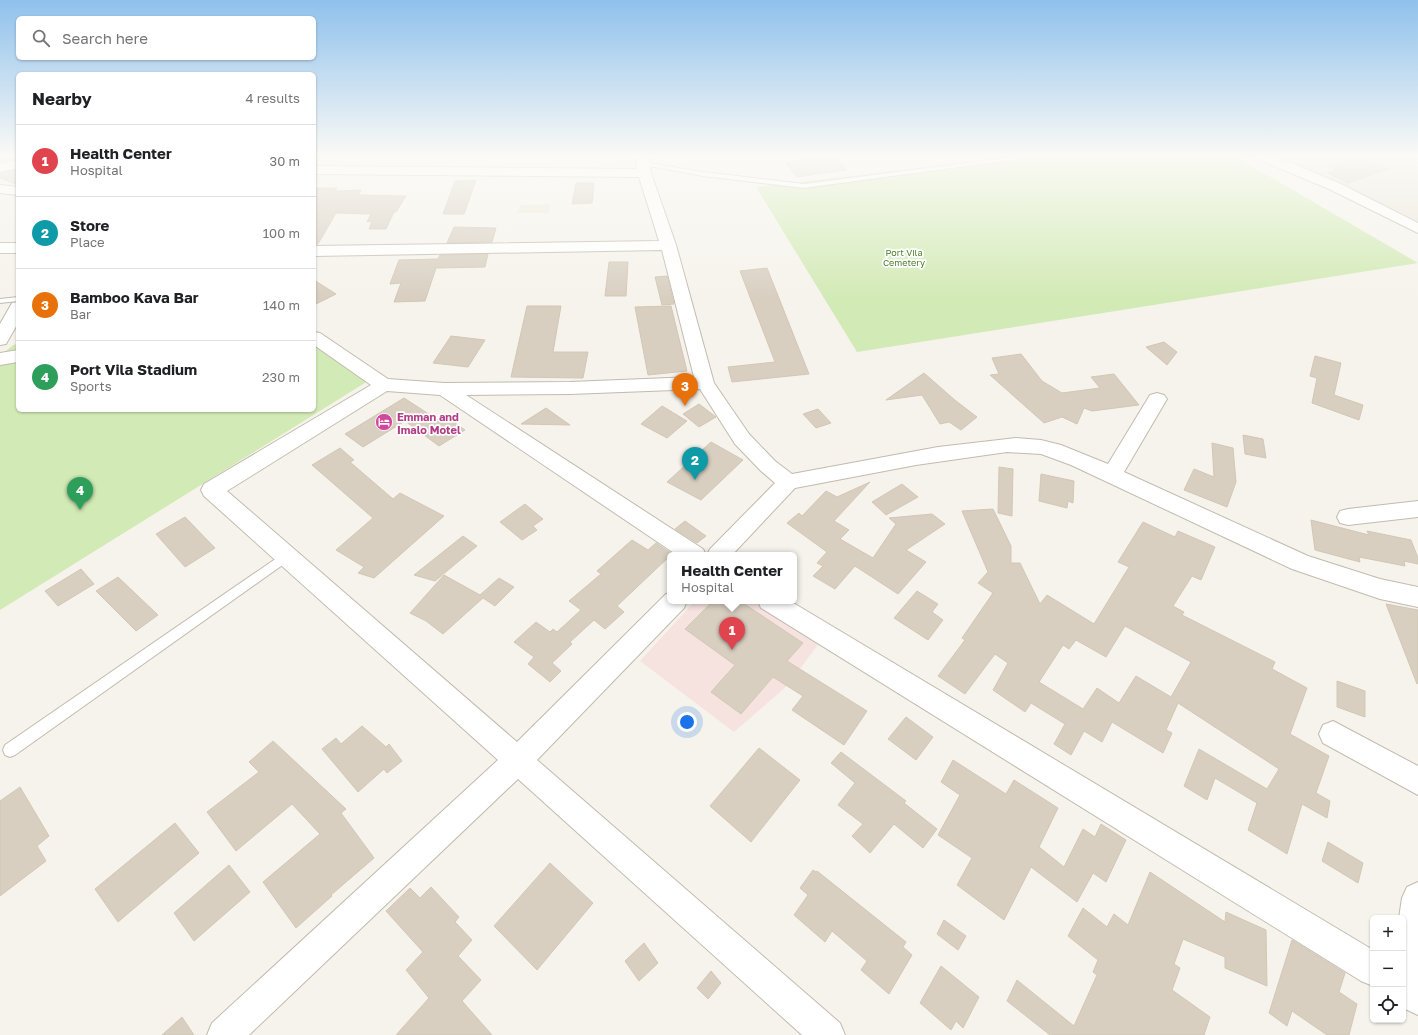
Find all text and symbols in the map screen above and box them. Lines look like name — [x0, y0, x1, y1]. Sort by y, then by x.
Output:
search box — [16, 16, 316, 60]
icon: search — [30, 27, 52, 49]
text: Search here — [62, 29, 148, 47]
text: Nearby — [32, 88, 92, 109]
text: 4 results — [246, 90, 300, 106]
text: Health Center — [70, 144, 172, 162]
text: 1 — [42, 153, 48, 169]
text: 30 m — [270, 153, 300, 169]
text: Hospital — [70, 162, 123, 178]
text: Store — [70, 216, 109, 234]
text: 2 — [41, 225, 49, 241]
text: 100 m — [263, 225, 300, 241]
text: Place — [70, 234, 105, 250]
park label: Port Vila Cemetery — [883, 247, 925, 268]
text: Bamboo Kava Bar — [70, 288, 199, 306]
text: 3 — [41, 297, 49, 313]
text: 140 m — [263, 297, 300, 313]
text: Bar — [70, 306, 91, 322]
text: Port Vila Stadium — [70, 360, 197, 378]
text: 4 — [41, 369, 49, 385]
text: 230 m — [262, 369, 300, 385]
pin: 3 — [672, 373, 698, 406]
text: Sports — [70, 378, 112, 394]
place label: Emman and Imalo Motel — [397, 410, 461, 436]
hotel icon: Emman and Imalo Motel — [374, 412, 394, 432]
pin: 2 — [682, 447, 708, 480]
pin: 4 — [67, 477, 93, 510]
popup — [667, 552, 797, 604]
text: Health Center — [681, 561, 783, 579]
text: Hospital — [681, 579, 734, 595]
pin: 1 — [719, 617, 745, 650]
your location — [677, 712, 697, 732]
map controls — [1370, 915, 1406, 1023]
button: + — [1370, 915, 1406, 951]
button: − — [1370, 951, 1406, 987]
button: locate — [1370, 987, 1406, 1023]

